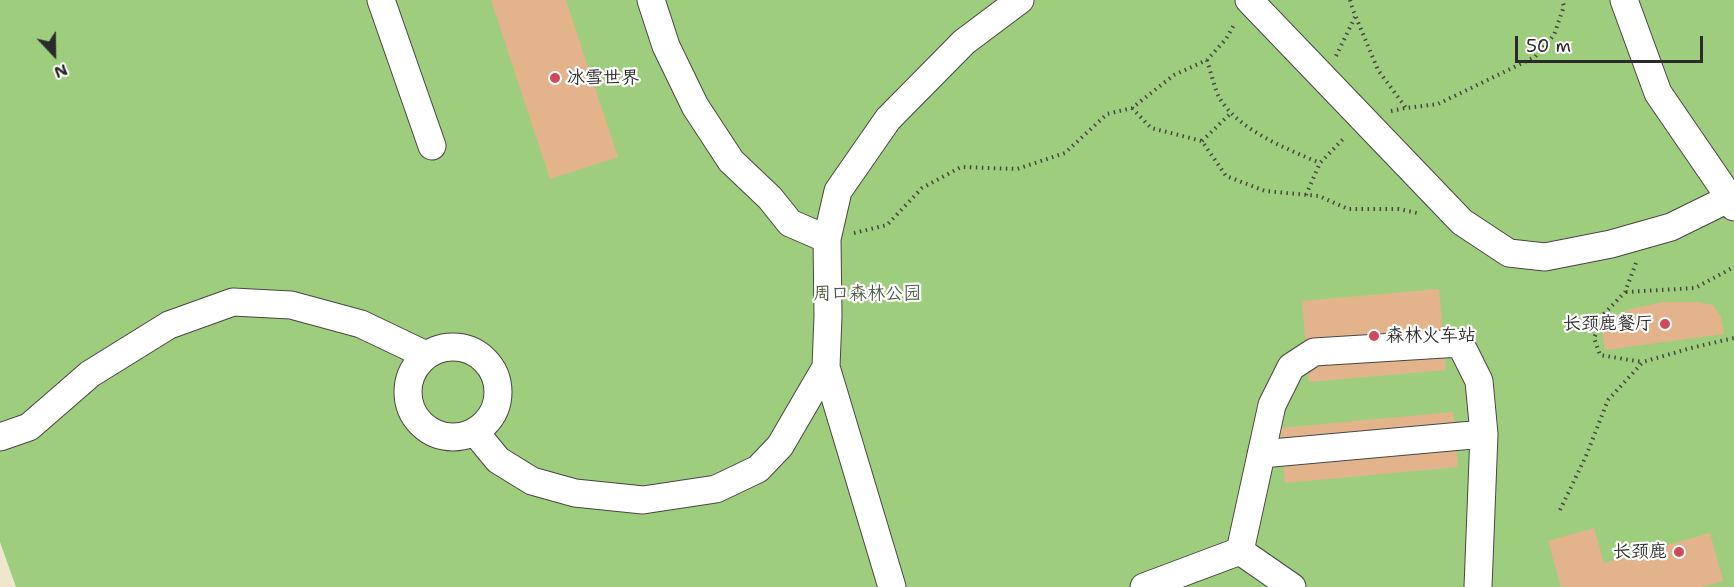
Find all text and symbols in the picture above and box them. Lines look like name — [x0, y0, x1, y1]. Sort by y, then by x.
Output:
north arrow — [24, 24, 84, 84]
scale bar — [1518, 24, 1706, 62]
text: 50 m — [1526, 34, 1571, 58]
text: N — [51, 59, 71, 83]
place label: 冰雪世界 — [567, 67, 639, 89]
marker: 冰雪世界 — [548, 71, 562, 85]
park label: 周口森林公园 — [813, 283, 921, 305]
place label: 长颈鹿餐厅 — [1563, 313, 1653, 335]
marker: 长颈鹿餐厅 — [1658, 317, 1672, 331]
place label: 森林火车站 — [1386, 325, 1476, 347]
marker: 森林火车站 — [1367, 329, 1381, 343]
place label: 长颈鹿 — [1613, 541, 1667, 563]
marker: 长颈鹿 — [1672, 545, 1686, 559]

